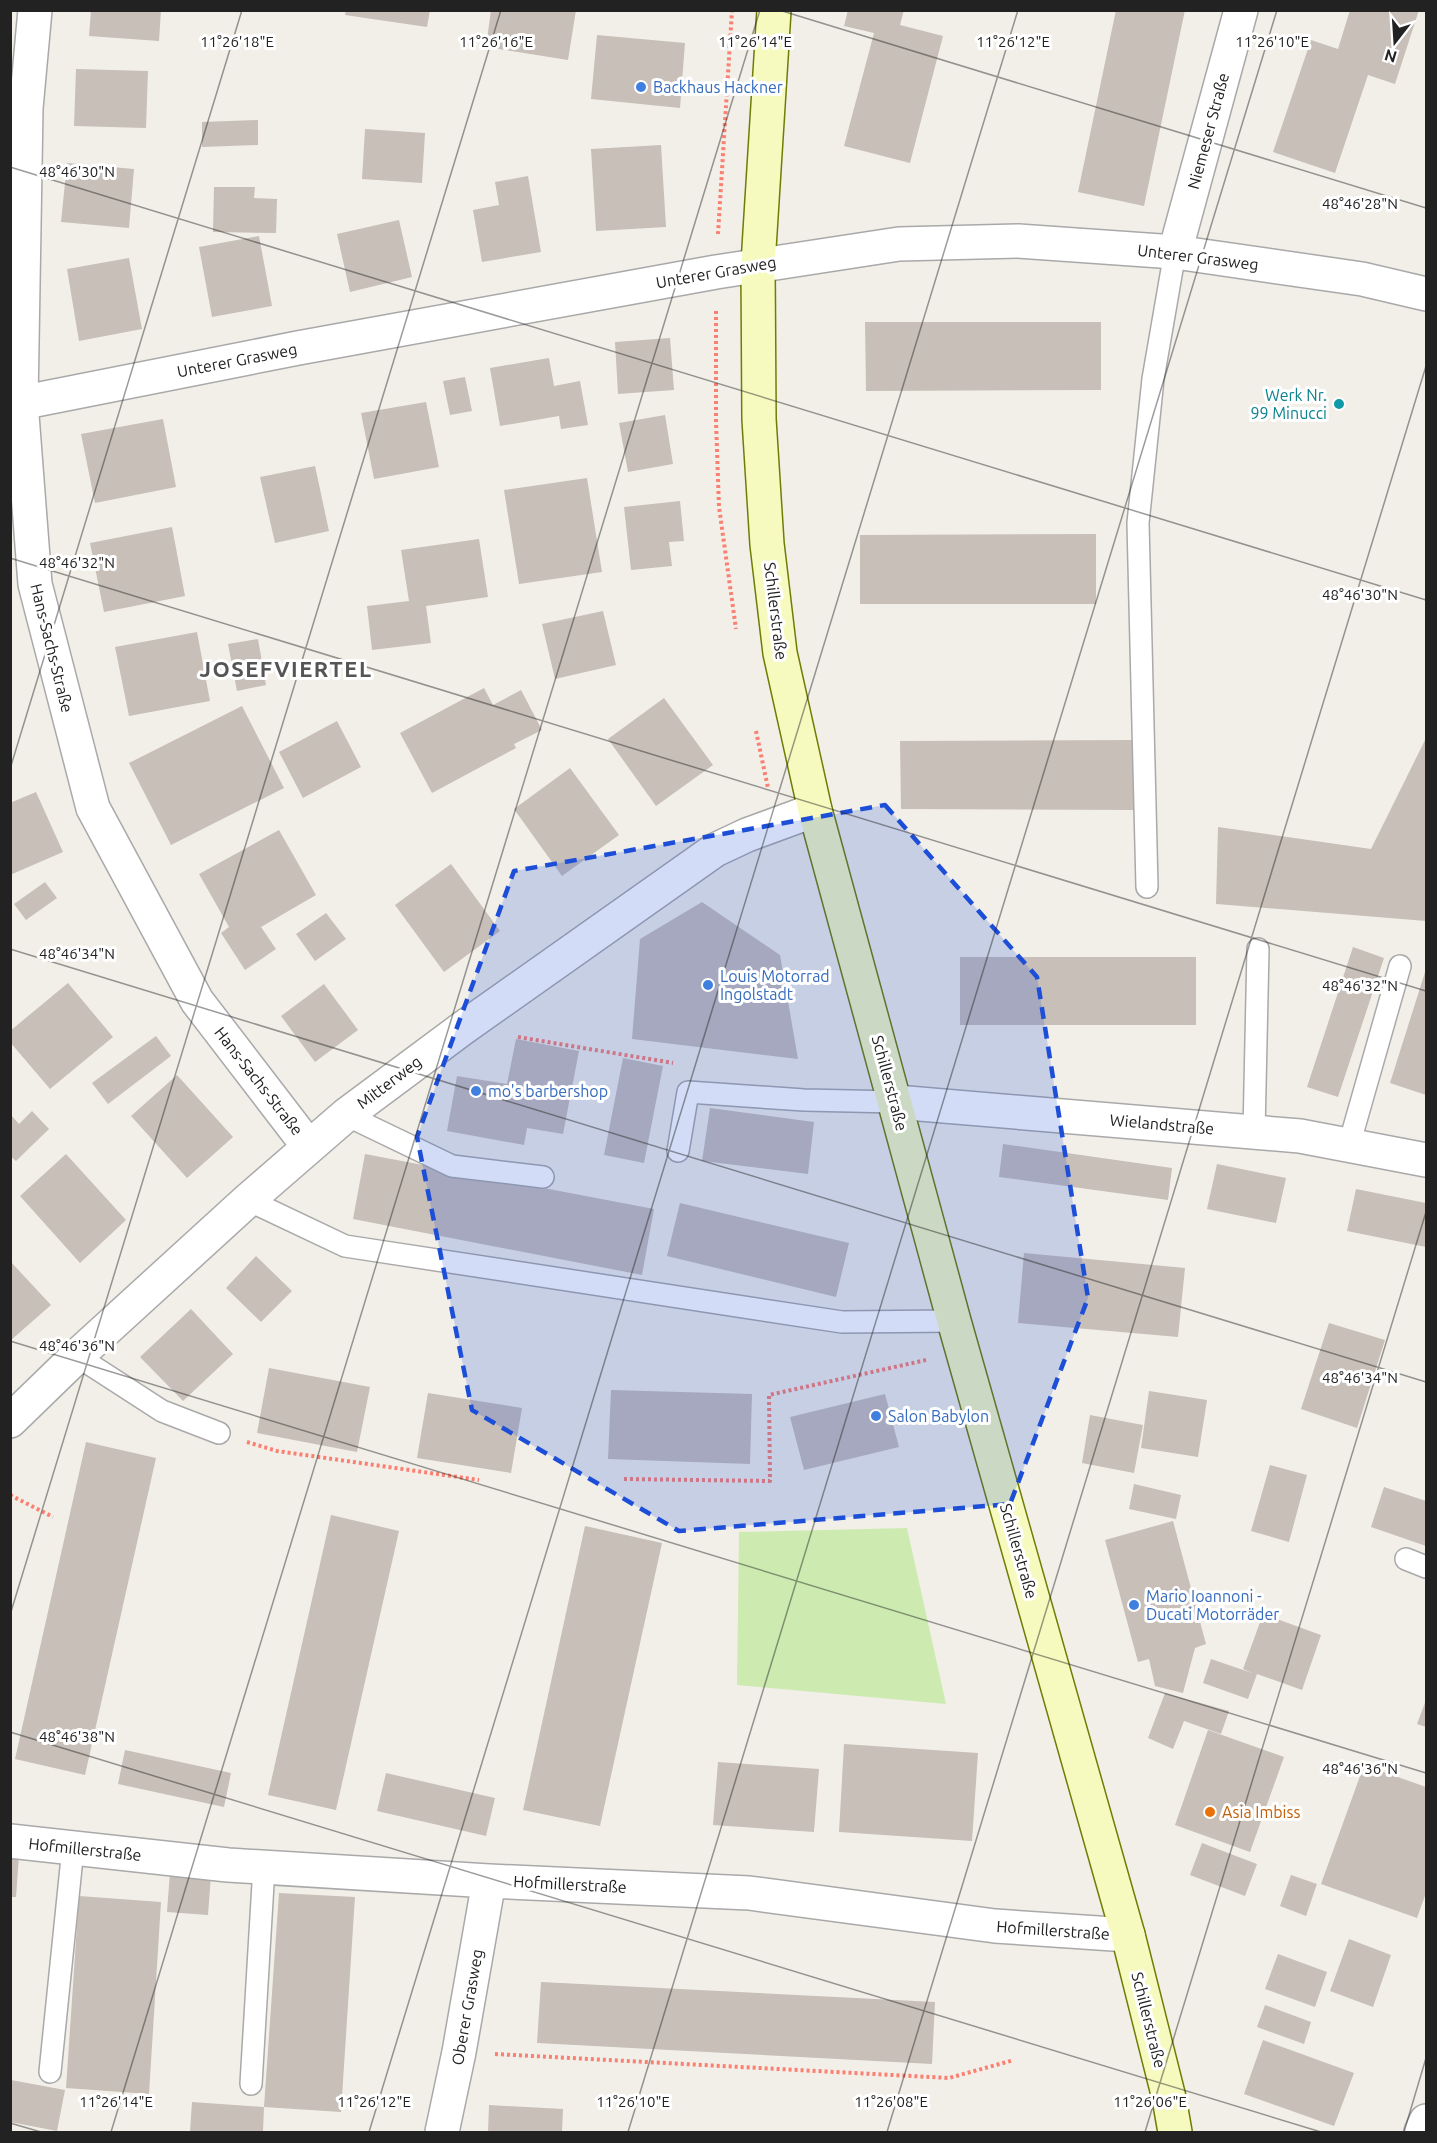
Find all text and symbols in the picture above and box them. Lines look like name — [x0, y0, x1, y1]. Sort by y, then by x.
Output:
north arrow — [1365, 12, 1425, 72]
text: 11°26'18"E — [200, 33, 274, 50]
text: 11°26'16"E — [459, 33, 533, 50]
text: 11°26'14"E — [718, 33, 792, 50]
text: 11°26'12"E — [976, 33, 1050, 50]
text: 11°26'10"E — [1235, 33, 1309, 50]
text: N — [1382, 46, 1399, 67]
street label: Niemeser Straße — [1184, 71, 1232, 191]
place label: Backhaus Hackner — [653, 78, 783, 96]
marker: Backhaus Hackner — [634, 80, 648, 94]
text: 48°46'30"N — [39, 163, 115, 180]
text: 48°46'28"N — [1322, 195, 1398, 212]
street label: Unterer Grasweg — [1136, 241, 1260, 273]
street label: Unterer Grasweg — [654, 253, 778, 291]
street label: Unterer Grasweg — [175, 340, 299, 380]
place label: Werk Nr. 99 Minucci — [1251, 386, 1327, 422]
marker: Werk Nr. 99 Minucci — [1332, 397, 1346, 411]
text: 48°46'32"N — [39, 554, 115, 571]
street label: Schillerstraße — [761, 561, 791, 661]
street label: Hans-Sachs-Straße — [27, 582, 77, 714]
text: 48°46'30"N — [1322, 586, 1398, 603]
district label: JOSEFVIERTEL — [199, 656, 373, 681]
text: 48°46'34"N — [39, 945, 115, 962]
place label: Louis Motorrad Ingolstadt — [720, 967, 830, 1003]
text: 48°46'32"N — [1322, 977, 1398, 994]
marker: Louis Motorrad Ingolstadt — [701, 978, 715, 992]
street label: Hans-Sachs-Straße — [211, 1023, 307, 1139]
street label: Schillerstraße — [869, 1033, 911, 1133]
street label: Mitterweg — [353, 1052, 425, 1112]
place label: mo's barbershop — [488, 1082, 608, 1100]
marker: mo's barbershop — [469, 1084, 483, 1098]
street label: Wielandstraße — [1109, 1110, 1215, 1138]
text: 48°46'36"N — [39, 1337, 115, 1354]
text: 48°46'34"N — [1322, 1369, 1398, 1386]
place label: Salon Babylon — [888, 1407, 989, 1425]
marker: Salon Babylon — [869, 1409, 883, 1423]
street label: Schillerstraße — [997, 1501, 1041, 1601]
place label: Mario Ioannoni - Ducati Motorräder — [1146, 1587, 1279, 1623]
marker: Mario Ioannoni - Ducati Motorräder — [1127, 1598, 1141, 1612]
text: 48°46'38"N — [39, 1728, 115, 1745]
text: 48°46'36"N — [1322, 1760, 1398, 1777]
place label: Asia Imbiss — [1222, 1803, 1300, 1821]
marker: Asia Imbiss — [1203, 1805, 1217, 1819]
street label: Hofmillerstraße — [28, 1834, 142, 1864]
street label: Hofmillerstraße — [513, 1872, 627, 1896]
street label: Hofmillerstraße — [996, 1917, 1110, 1943]
street label: Oberer Grasweg — [448, 1948, 486, 2066]
street label: Schillerstraße — [1128, 1970, 1170, 2070]
text: 11°26'14"E — [79, 2093, 153, 2110]
text: 11°26'12"E — [337, 2093, 411, 2110]
text: 11°26'10"E — [596, 2093, 670, 2110]
text: 11°26'08"E — [854, 2093, 928, 2110]
text: 11°26'06"E — [1113, 2093, 1187, 2110]

